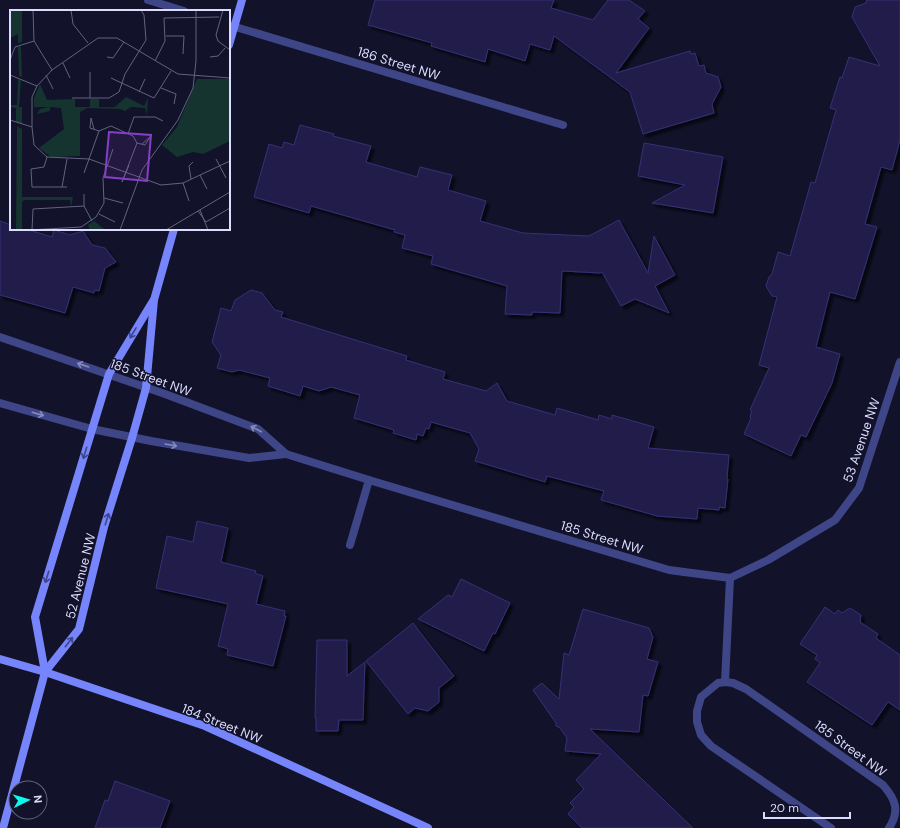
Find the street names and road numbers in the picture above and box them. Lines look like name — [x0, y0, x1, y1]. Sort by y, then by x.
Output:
street label: 186 Street NW — [356, 43, 443, 84]
street label: 185 Street NW — [108, 355, 194, 400]
street label: 53 Avenue NW — [839, 395, 884, 485]
street label: 185 Street NW — [559, 517, 645, 558]
street label: 52 Avenue NW — [62, 531, 99, 621]
street label: 184 Street NW — [179, 700, 265, 747]
street label: 185 Street NW — [811, 716, 891, 781]

